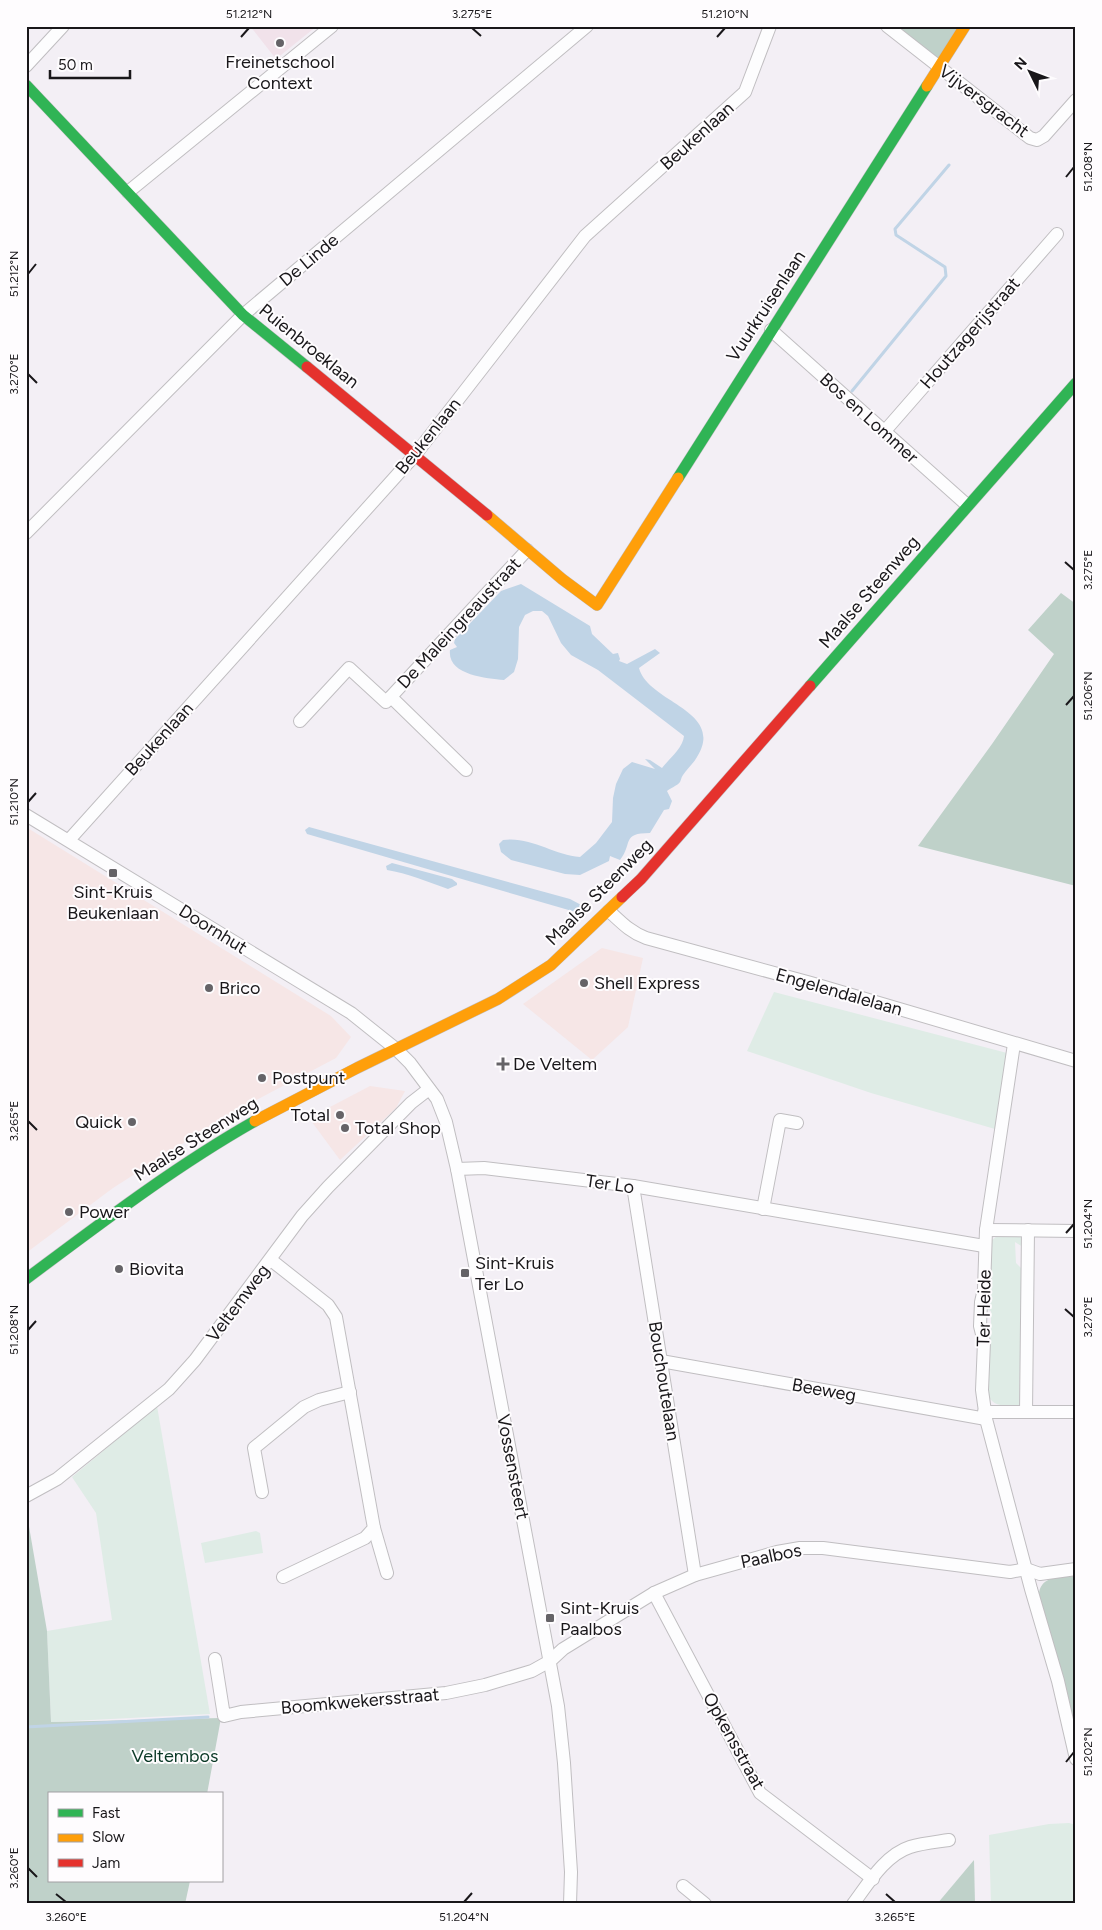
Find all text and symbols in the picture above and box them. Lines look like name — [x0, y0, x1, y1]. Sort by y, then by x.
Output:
text: 51.212°N — [226, 7, 272, 21]
text: 3.275°E — [452, 7, 492, 21]
text: 51.210°N — [701, 7, 749, 21]
marker: Freinetschool Context — [274, 37, 286, 49]
scale bar — [50, 48, 130, 80]
north arrow — [1004, 48, 1054, 98]
place label: Freinetschool Context — [225, 51, 335, 94]
text: N — [1011, 54, 1031, 73]
text: 50 m — [58, 56, 93, 74]
street label: Vijversgracht — [935, 60, 1034, 142]
street label: Beukenlaan — [656, 97, 738, 175]
text: 51.208°N — [1081, 142, 1095, 192]
street label: De Linde — [275, 229, 343, 291]
street label: Vuurkruisenlaan — [722, 246, 810, 366]
text: 51.212°N — [7, 251, 21, 297]
street label: Houtzagerijstraat — [916, 273, 1025, 393]
street label: Puienbroeklaan — [255, 299, 363, 393]
text: 3.270°E — [7, 353, 21, 395]
street label: Bos en Lommer — [815, 368, 923, 468]
street label: Beukenlaan — [391, 393, 465, 479]
street label: Maalse Steenweg — [814, 531, 924, 653]
text: 3.275°E — [1081, 550, 1095, 590]
street label: De Maleingreaustraat — [393, 553, 526, 693]
text: 51.206°N — [1081, 671, 1095, 721]
street label: Beukenlaan — [120, 698, 198, 780]
text: 51.210°N — [7, 778, 21, 826]
street label: Maalse Steenweg — [541, 834, 657, 950]
marker: Sint-Kruis Beukenlaan — [107, 867, 119, 879]
place label: Sint-Kruis Beukenlaan — [67, 881, 159, 924]
street label: Doornhut — [175, 899, 251, 959]
street label: Engelendalelaan — [773, 963, 905, 1021]
place label: Shell Express — [594, 972, 700, 994]
place label: Brico — [219, 977, 260, 999]
marker: Shell Express — [578, 977, 590, 989]
marker: Brico — [203, 982, 215, 994]
place label: De Veltem — [513, 1053, 597, 1075]
marker: De Veltem — [497, 1058, 509, 1070]
place label: Postpunt — [272, 1067, 346, 1089]
marker: Postpunt — [256, 1072, 268, 1084]
street label: Maalse Steenweg — [130, 1092, 262, 1186]
text: 3.265°E — [7, 1101, 21, 1141]
place label: Total — [291, 1104, 330, 1126]
marker: Total — [334, 1109, 346, 1121]
place label: Quick — [75, 1111, 122, 1133]
marker: Quick — [126, 1116, 138, 1128]
place label: Total Shop — [355, 1117, 441, 1139]
marker: Total Shop — [339, 1122, 351, 1134]
street label: Ter Lo — [584, 1170, 636, 1198]
text: 51.204°N — [1081, 1199, 1095, 1249]
place label: Power — [79, 1201, 129, 1223]
marker: Power — [63, 1206, 75, 1218]
place label: Sint-Kruis Ter Lo — [475, 1252, 554, 1295]
place label: Biovita — [129, 1258, 184, 1280]
street label: Veltemweg — [202, 1260, 274, 1346]
marker: Biovita — [113, 1263, 125, 1275]
marker: Sint-Kruis Ter Lo — [459, 1267, 471, 1279]
street label: Ter Heide — [972, 1269, 996, 1347]
text: 3.270°E — [1081, 1296, 1095, 1338]
text: 51.208°N — [7, 1305, 21, 1355]
street label: Bouchoutelaan — [644, 1320, 684, 1442]
street label: Beeweg — [790, 1374, 858, 1406]
street label: Vossensteert — [492, 1413, 534, 1522]
street label: Paalbos — [738, 1539, 804, 1573]
place label: Sint-Kruis Paalbos — [560, 1597, 639, 1640]
marker: Sint-Kruis Paalbos — [544, 1612, 556, 1624]
street label: Boomkwekersstraat — [280, 1683, 440, 1719]
street label: Opkensstraat — [698, 1689, 770, 1794]
text: 51.202°N — [1081, 1727, 1095, 1777]
park label: Veltembos — [132, 1745, 218, 1767]
legend — [48, 1792, 222, 1882]
text: Fast — [92, 1804, 121, 1822]
text: Slow — [92, 1828, 125, 1846]
text: 3.260°E — [7, 1847, 21, 1889]
text: Jam — [92, 1854, 120, 1872]
text: 3.260°E — [45, 1910, 87, 1924]
text: 51.204°N — [439, 1910, 489, 1924]
text: 3.265°E — [875, 1910, 915, 1924]

